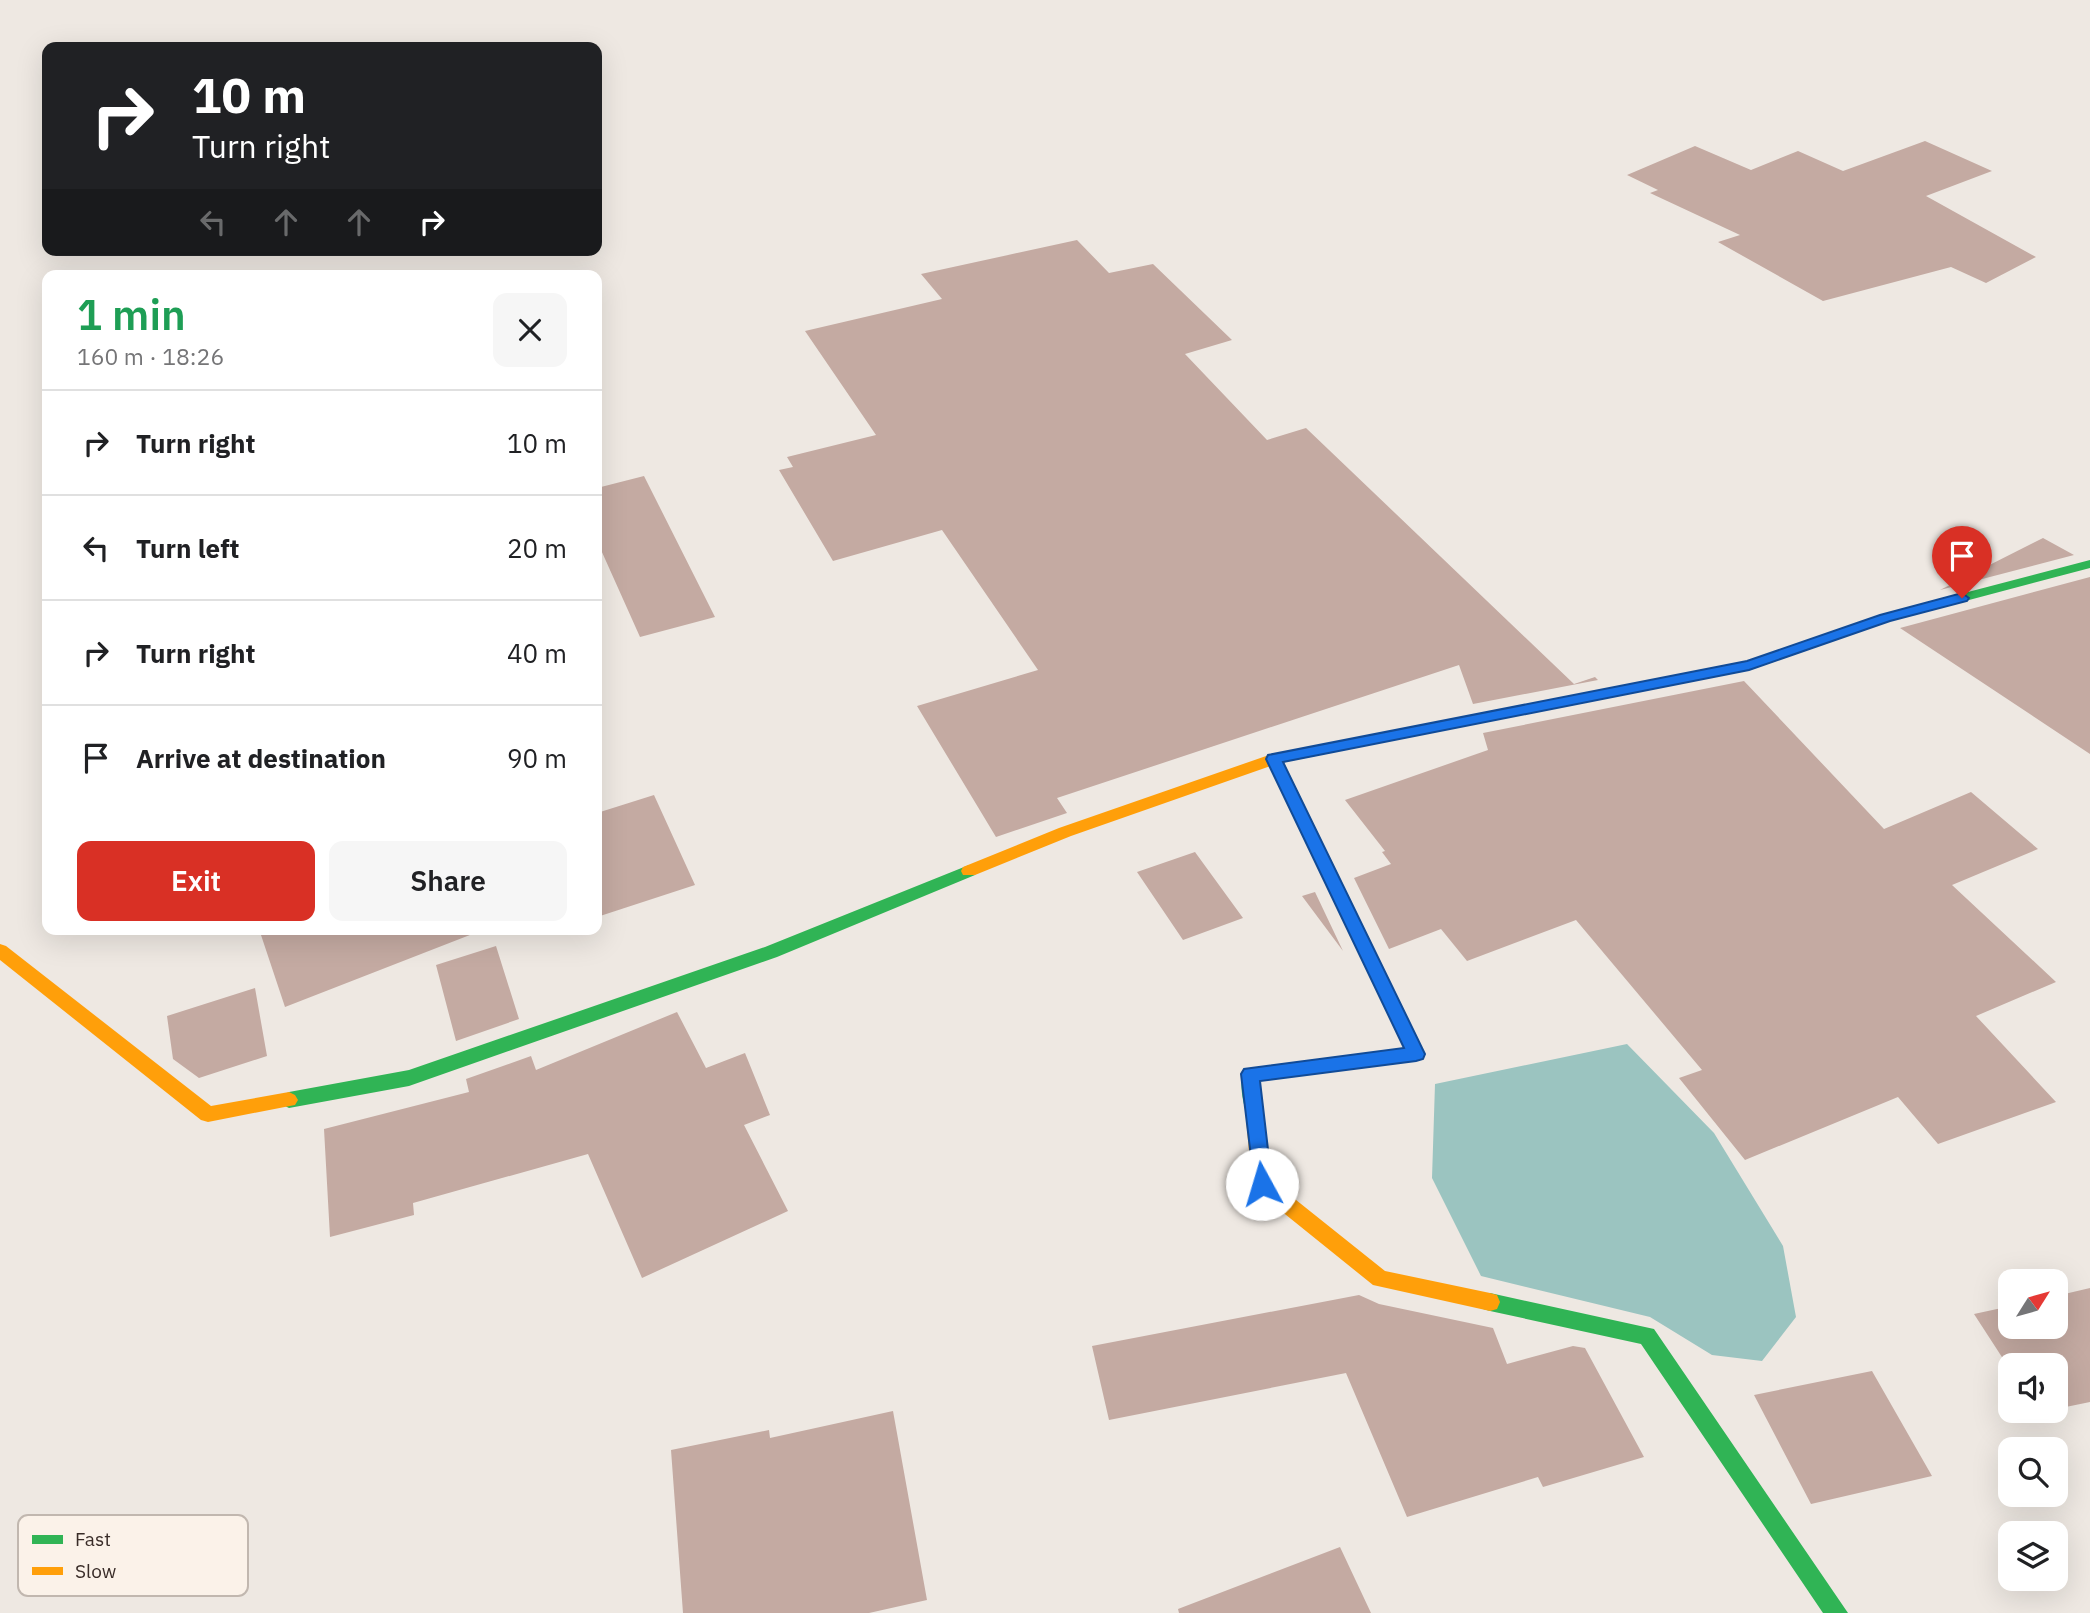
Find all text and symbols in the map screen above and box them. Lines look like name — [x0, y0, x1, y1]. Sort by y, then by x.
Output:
text: 10 m — [192, 63, 306, 126]
icon: right — [77, 70, 168, 161]
text: Turn right — [192, 125, 330, 167]
icon: left — [194, 203, 232, 241]
icon: ahead — [267, 203, 305, 241]
icon: ahead — [340, 203, 378, 241]
icon: right — [413, 203, 451, 241]
text: 1 min — [77, 287, 186, 342]
button: close — [493, 293, 567, 367]
text: 160 m · 18:26 — [77, 341, 224, 371]
icon: right — [77, 424, 115, 462]
text: Turn right — [136, 426, 255, 460]
text: 10 m — [507, 426, 567, 460]
pin — [1932, 526, 1992, 598]
icon: left — [77, 529, 115, 567]
text: Turn left — [136, 531, 239, 565]
text: 20 m — [507, 531, 567, 565]
icon: arrive — [1943, 537, 1981, 575]
icon: right — [77, 634, 115, 672]
text: Turn right — [136, 636, 255, 670]
text: 40 m — [507, 636, 567, 670]
icon: arrive — [77, 739, 115, 777]
text: Arrive at destination — [136, 741, 386, 775]
text: 90 m — [507, 741, 567, 775]
button: Exit — [77, 841, 315, 921]
button: Share — [329, 841, 567, 921]
position arrow — [1225, 1147, 1299, 1221]
north arrow — [1998, 1269, 2068, 1339]
map controls — [1998, 1269, 2068, 1591]
button: sound — [1998, 1353, 2068, 1423]
button: search — [1998, 1437, 2068, 1507]
legend — [18, 1515, 248, 1596]
button: layers — [1998, 1521, 2068, 1591]
text: Fast — [75, 1527, 111, 1551]
text: Slow — [75, 1559, 116, 1583]

